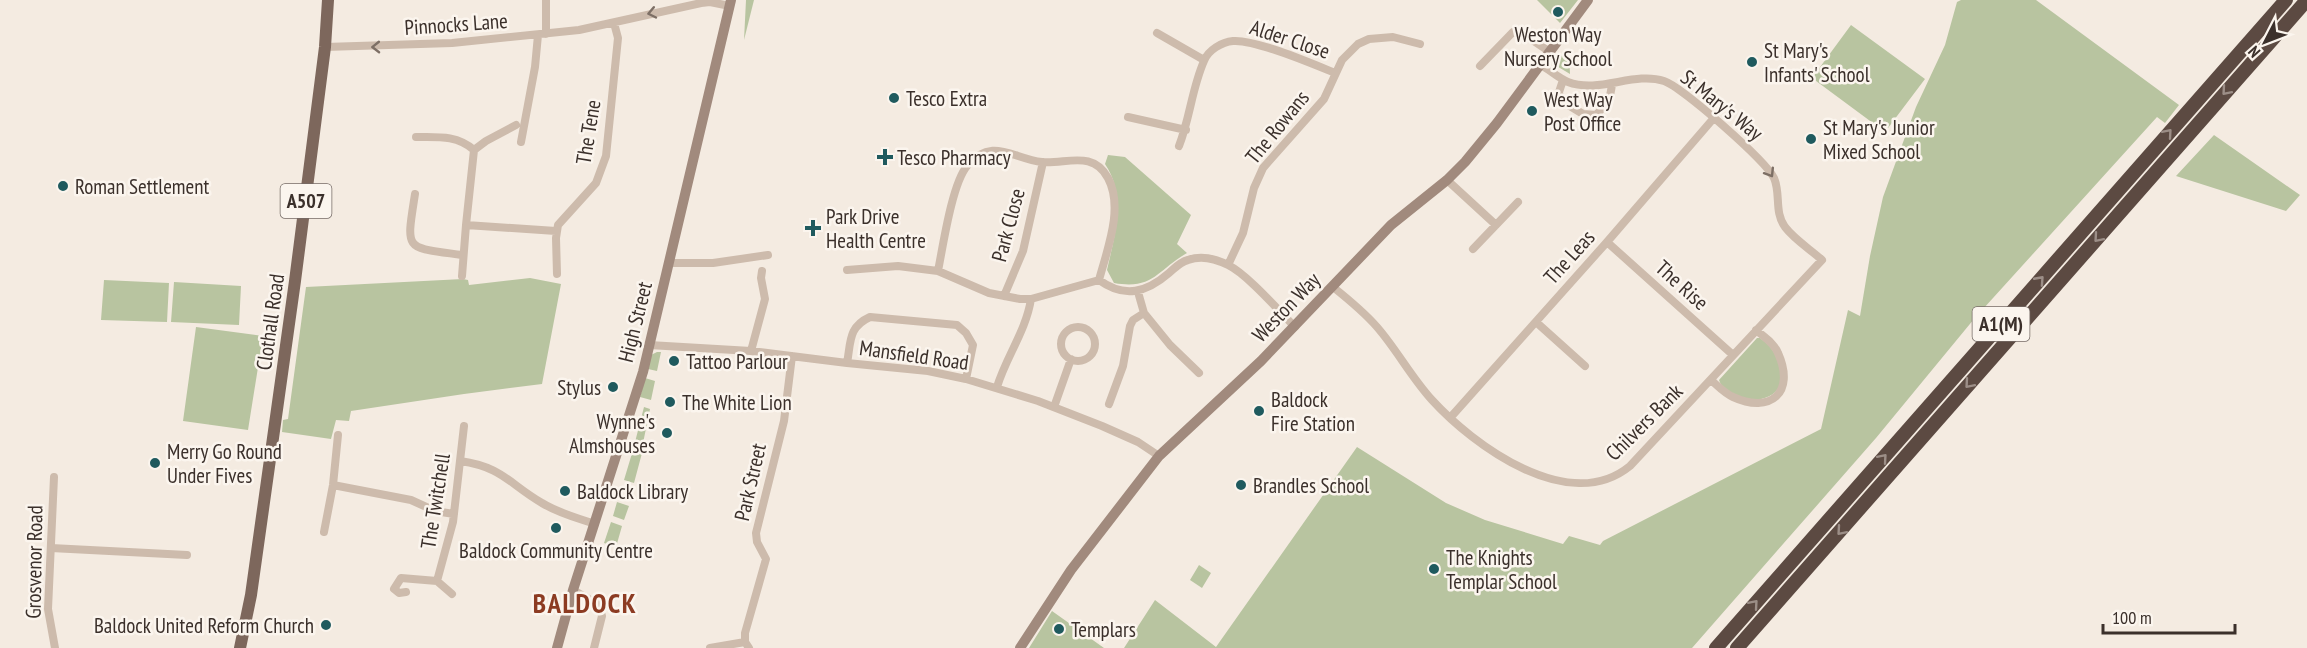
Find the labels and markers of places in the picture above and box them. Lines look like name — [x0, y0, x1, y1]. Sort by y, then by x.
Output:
marker: Weston Way Nursery School — [1551, 5, 1565, 19]
place label: Weston Way Nursery School — [1504, 21, 1612, 72]
place label: St Mary's Infants' School — [1764, 37, 1870, 88]
marker: St Mary's Infants' School — [1745, 55, 1759, 69]
place label: Tesco Extra — [906, 85, 987, 112]
place label: West Way Post Office — [1544, 86, 1621, 137]
marker: Tesco Extra — [887, 91, 901, 105]
marker: West Way Post Office — [1525, 104, 1539, 118]
place label: St Mary's Junior Mixed School — [1823, 114, 1935, 165]
marker: St Mary's Junior Mixed School — [1804, 132, 1818, 146]
place label: Tesco Pharmacy — [897, 144, 1011, 171]
marker: Tesco Pharmacy — [878, 150, 892, 164]
place label: Roman Settlement — [75, 173, 209, 200]
marker: Roman Settlement — [56, 179, 70, 193]
place label: Park Drive Health Centre — [826, 203, 926, 254]
marker: Park Drive Health Centre — [804, 219, 822, 237]
place label: Tattoo Parlour — [686, 348, 788, 375]
marker: Tattoo Parlour — [667, 354, 681, 368]
place label: Stylus — [557, 374, 601, 401]
marker: Stylus — [606, 380, 620, 394]
place label: Baldock Fire Station — [1271, 386, 1355, 437]
place label: The White Lion — [682, 389, 792, 416]
marker: The White Lion — [663, 395, 677, 409]
marker: Baldock Fire Station — [1252, 404, 1266, 418]
place label: Wynne's Almshouses — [569, 408, 655, 459]
marker: Wynne's Almshouses — [660, 426, 674, 440]
place label: Merry Go Round Under Fives — [167, 438, 282, 489]
marker: Merry Go Round Under Fives — [148, 456, 162, 470]
place label: Brandles School — [1253, 472, 1369, 499]
place label: Baldock Library — [577, 478, 688, 505]
marker: Brandles School — [1234, 478, 1248, 492]
marker: Baldock Library — [558, 484, 572, 498]
marker: Baldock Community Centre — [549, 521, 563, 535]
place label: Baldock Community Centre — [459, 537, 653, 564]
place label: The Knights Templar School — [1446, 544, 1557, 595]
marker: The Knights Templar School — [1427, 562, 1441, 576]
place label: Baldock United Reform Church — [94, 612, 314, 639]
place label: Templars — [1071, 616, 1136, 643]
marker: Baldock United Reform Church — [319, 618, 333, 632]
marker: Templars — [1052, 622, 1066, 636]

